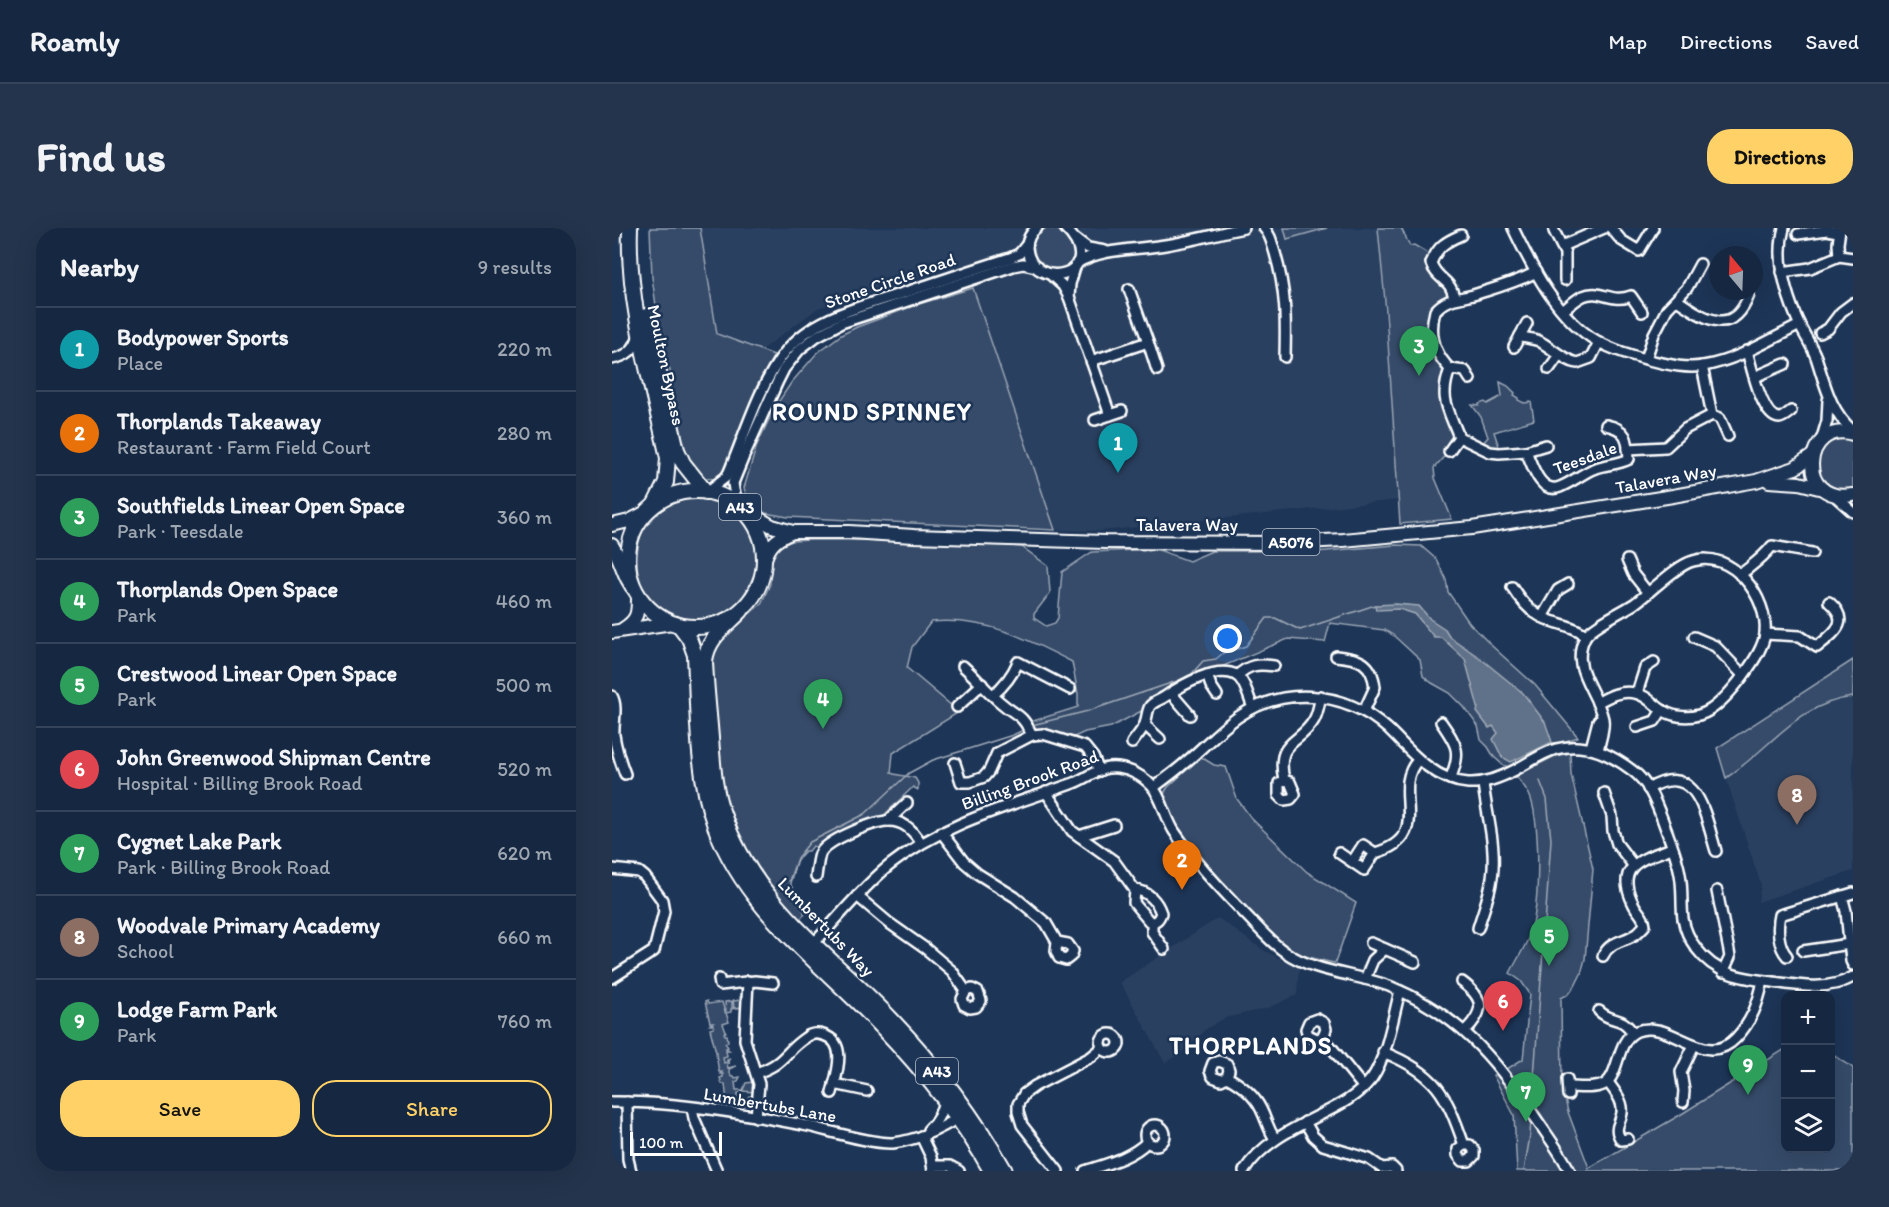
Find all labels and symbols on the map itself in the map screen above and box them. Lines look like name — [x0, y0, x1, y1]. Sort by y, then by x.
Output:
north arrow — [1709, 246, 1763, 300]
street label: Stone Circle Road — [822, 248, 958, 314]
street label: Moulton Bypass — [642, 303, 690, 427]
pin: 3 — [1400, 326, 1438, 376]
district label: ROUND SPINNEY — [772, 397, 972, 426]
pin: 1 — [1098, 424, 1138, 473]
street label: Teesdale — [1550, 436, 1620, 480]
street label: Talavera Way — [1614, 459, 1719, 499]
road number: A43 — [719, 494, 761, 520]
street label: Talavera Way — [1136, 514, 1239, 536]
road number: A5076 — [1262, 529, 1320, 555]
your location — [1213, 624, 1242, 653]
pin: 4 — [804, 680, 842, 729]
street label: Billing Brook Road — [958, 745, 1102, 815]
pin: 8 — [1778, 776, 1816, 825]
pin: 2 — [1162, 840, 1202, 890]
street label: Lumbertubs Way — [773, 873, 879, 982]
pin: 5 — [1530, 916, 1568, 966]
pin: 6 — [1484, 982, 1522, 1031]
district label: THORPLANDS — [1168, 1031, 1333, 1060]
pin: 9 — [1728, 1046, 1768, 1095]
road number: A43 — [916, 1058, 958, 1084]
pin: 7 — [1506, 1072, 1546, 1122]
street label: Lumbertubs Lane — [702, 1082, 838, 1128]
scale bar — [630, 1129, 722, 1156]

